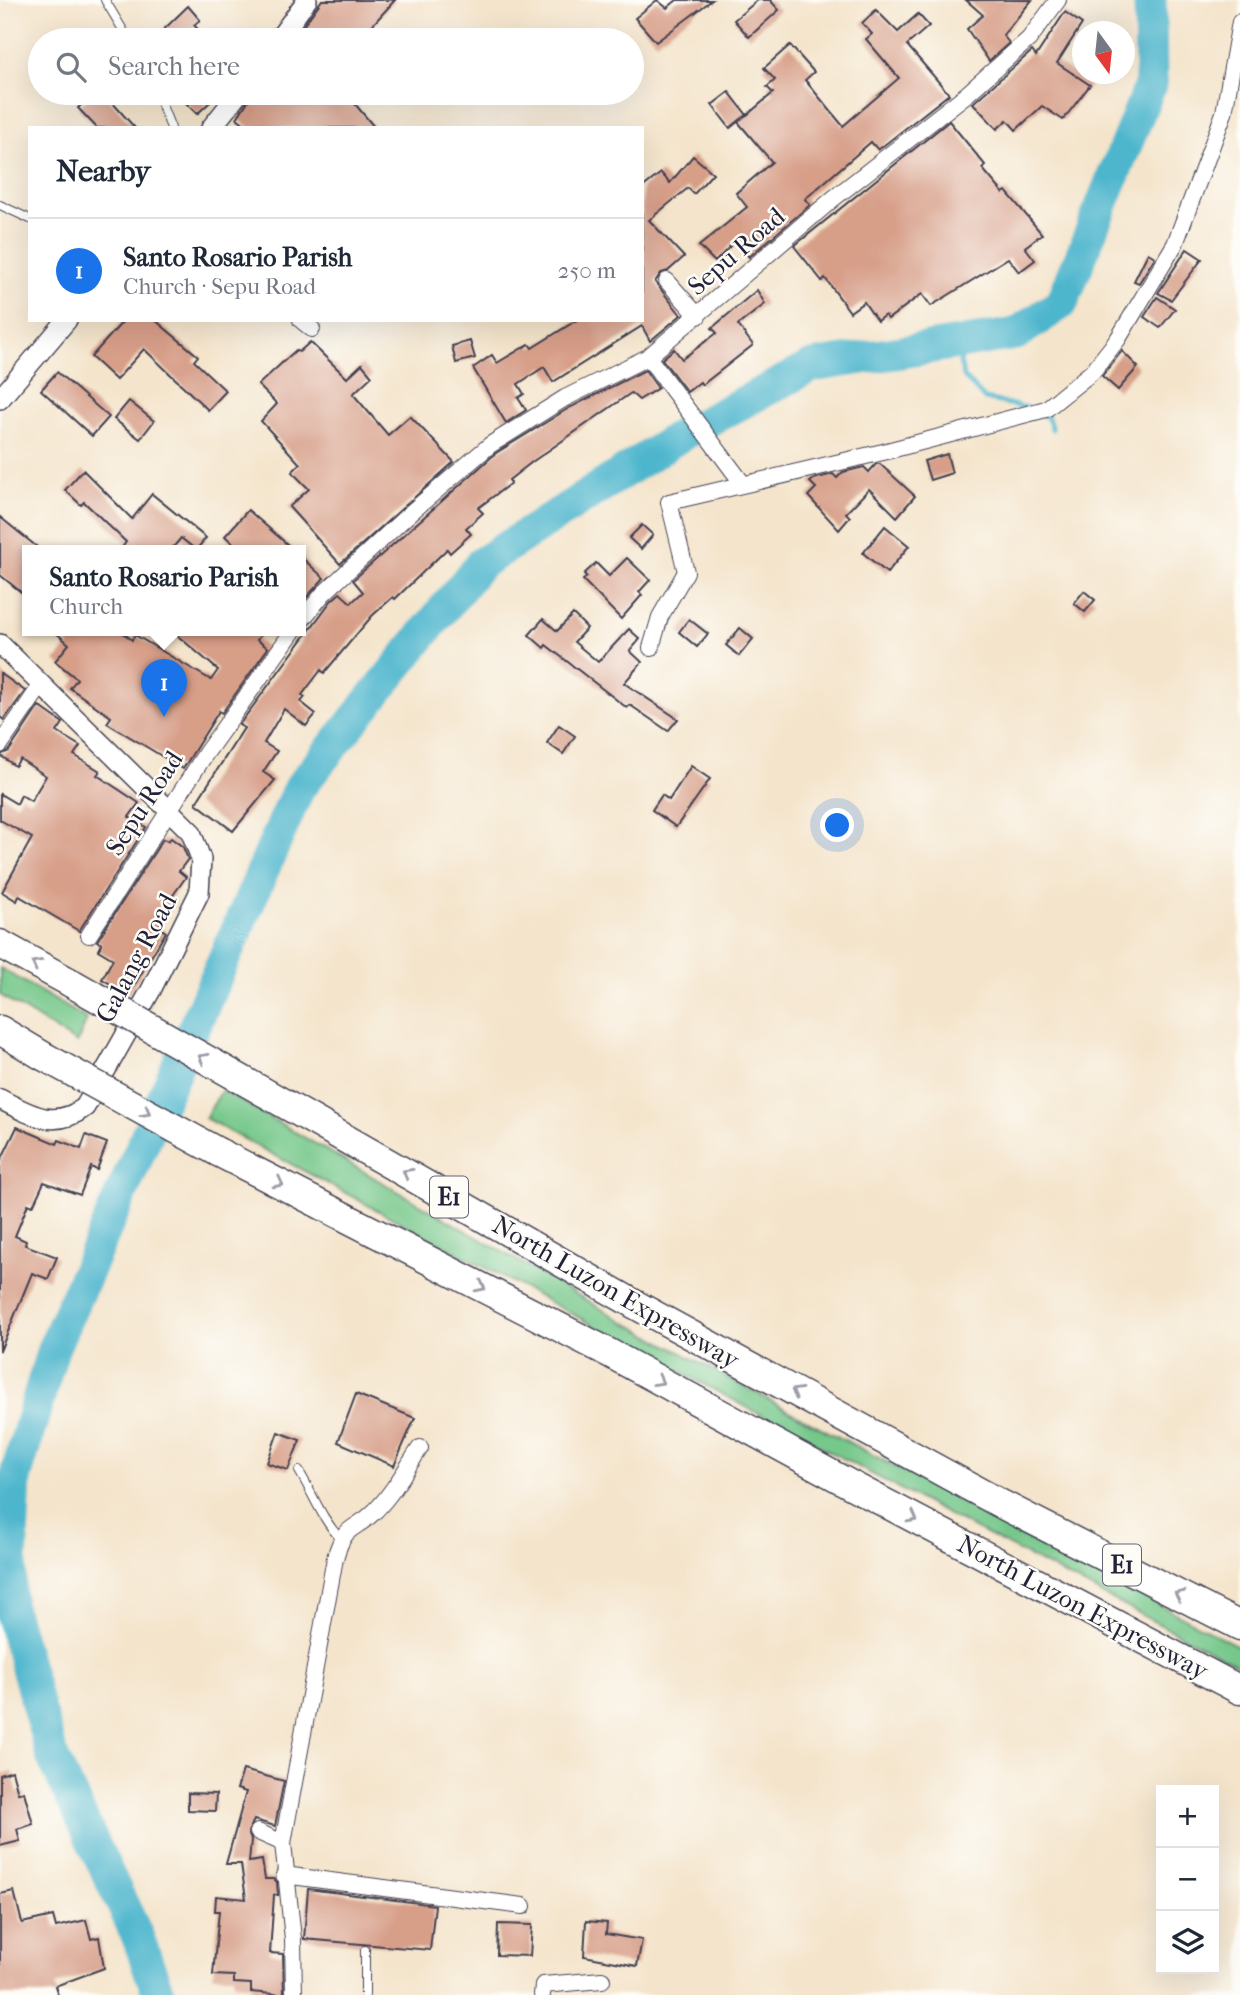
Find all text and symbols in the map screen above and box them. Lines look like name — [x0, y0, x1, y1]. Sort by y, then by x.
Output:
north arrow — [1072, 21, 1135, 84]
search box — [28, 28, 644, 105]
icon: search — [52, 48, 90, 86]
text: Search here — [108, 51, 240, 82]
text: Nearby — [56, 154, 151, 189]
street label: Sepu Road — [681, 200, 792, 302]
text: Santo Rosario Parish — [123, 242, 352, 273]
text: 1 — [75, 257, 83, 284]
text: 250 m — [558, 257, 616, 284]
text: Church · Sepu Road — [123, 273, 316, 300]
popup — [22, 545, 306, 636]
text: Santo Rosario Parish — [49, 562, 279, 593]
text: Church — [49, 593, 123, 620]
pin: 1 — [141, 659, 187, 717]
street label: Sepu Road — [99, 744, 190, 861]
your location — [820, 808, 854, 842]
street label: Galang Road — [89, 887, 184, 1028]
one-way arrow — [31, 959, 44, 972]
one-way arrow — [197, 1053, 210, 1066]
one-way arrow — [138, 1104, 151, 1117]
one-way arrow — [402, 1168, 414, 1181]
one-way arrow — [271, 1175, 284, 1189]
road number: E1 — [430, 1176, 468, 1218]
street label: North Luzon Expressway — [487, 1209, 745, 1376]
one-way arrow — [474, 1279, 486, 1292]
one-way arrow — [652, 1373, 665, 1386]
one-way arrow — [790, 1387, 803, 1401]
one-way arrow — [906, 1510, 918, 1523]
street label: North Luzon Expressway — [952, 1528, 1214, 1687]
road number: E1 — [1103, 1545, 1141, 1586]
one-way arrow — [1174, 1590, 1186, 1604]
map controls — [1156, 1785, 1219, 1974]
button: + — [1156, 1785, 1219, 1848]
button: − — [1156, 1848, 1219, 1911]
button: layers — [1156, 1911, 1219, 1974]

